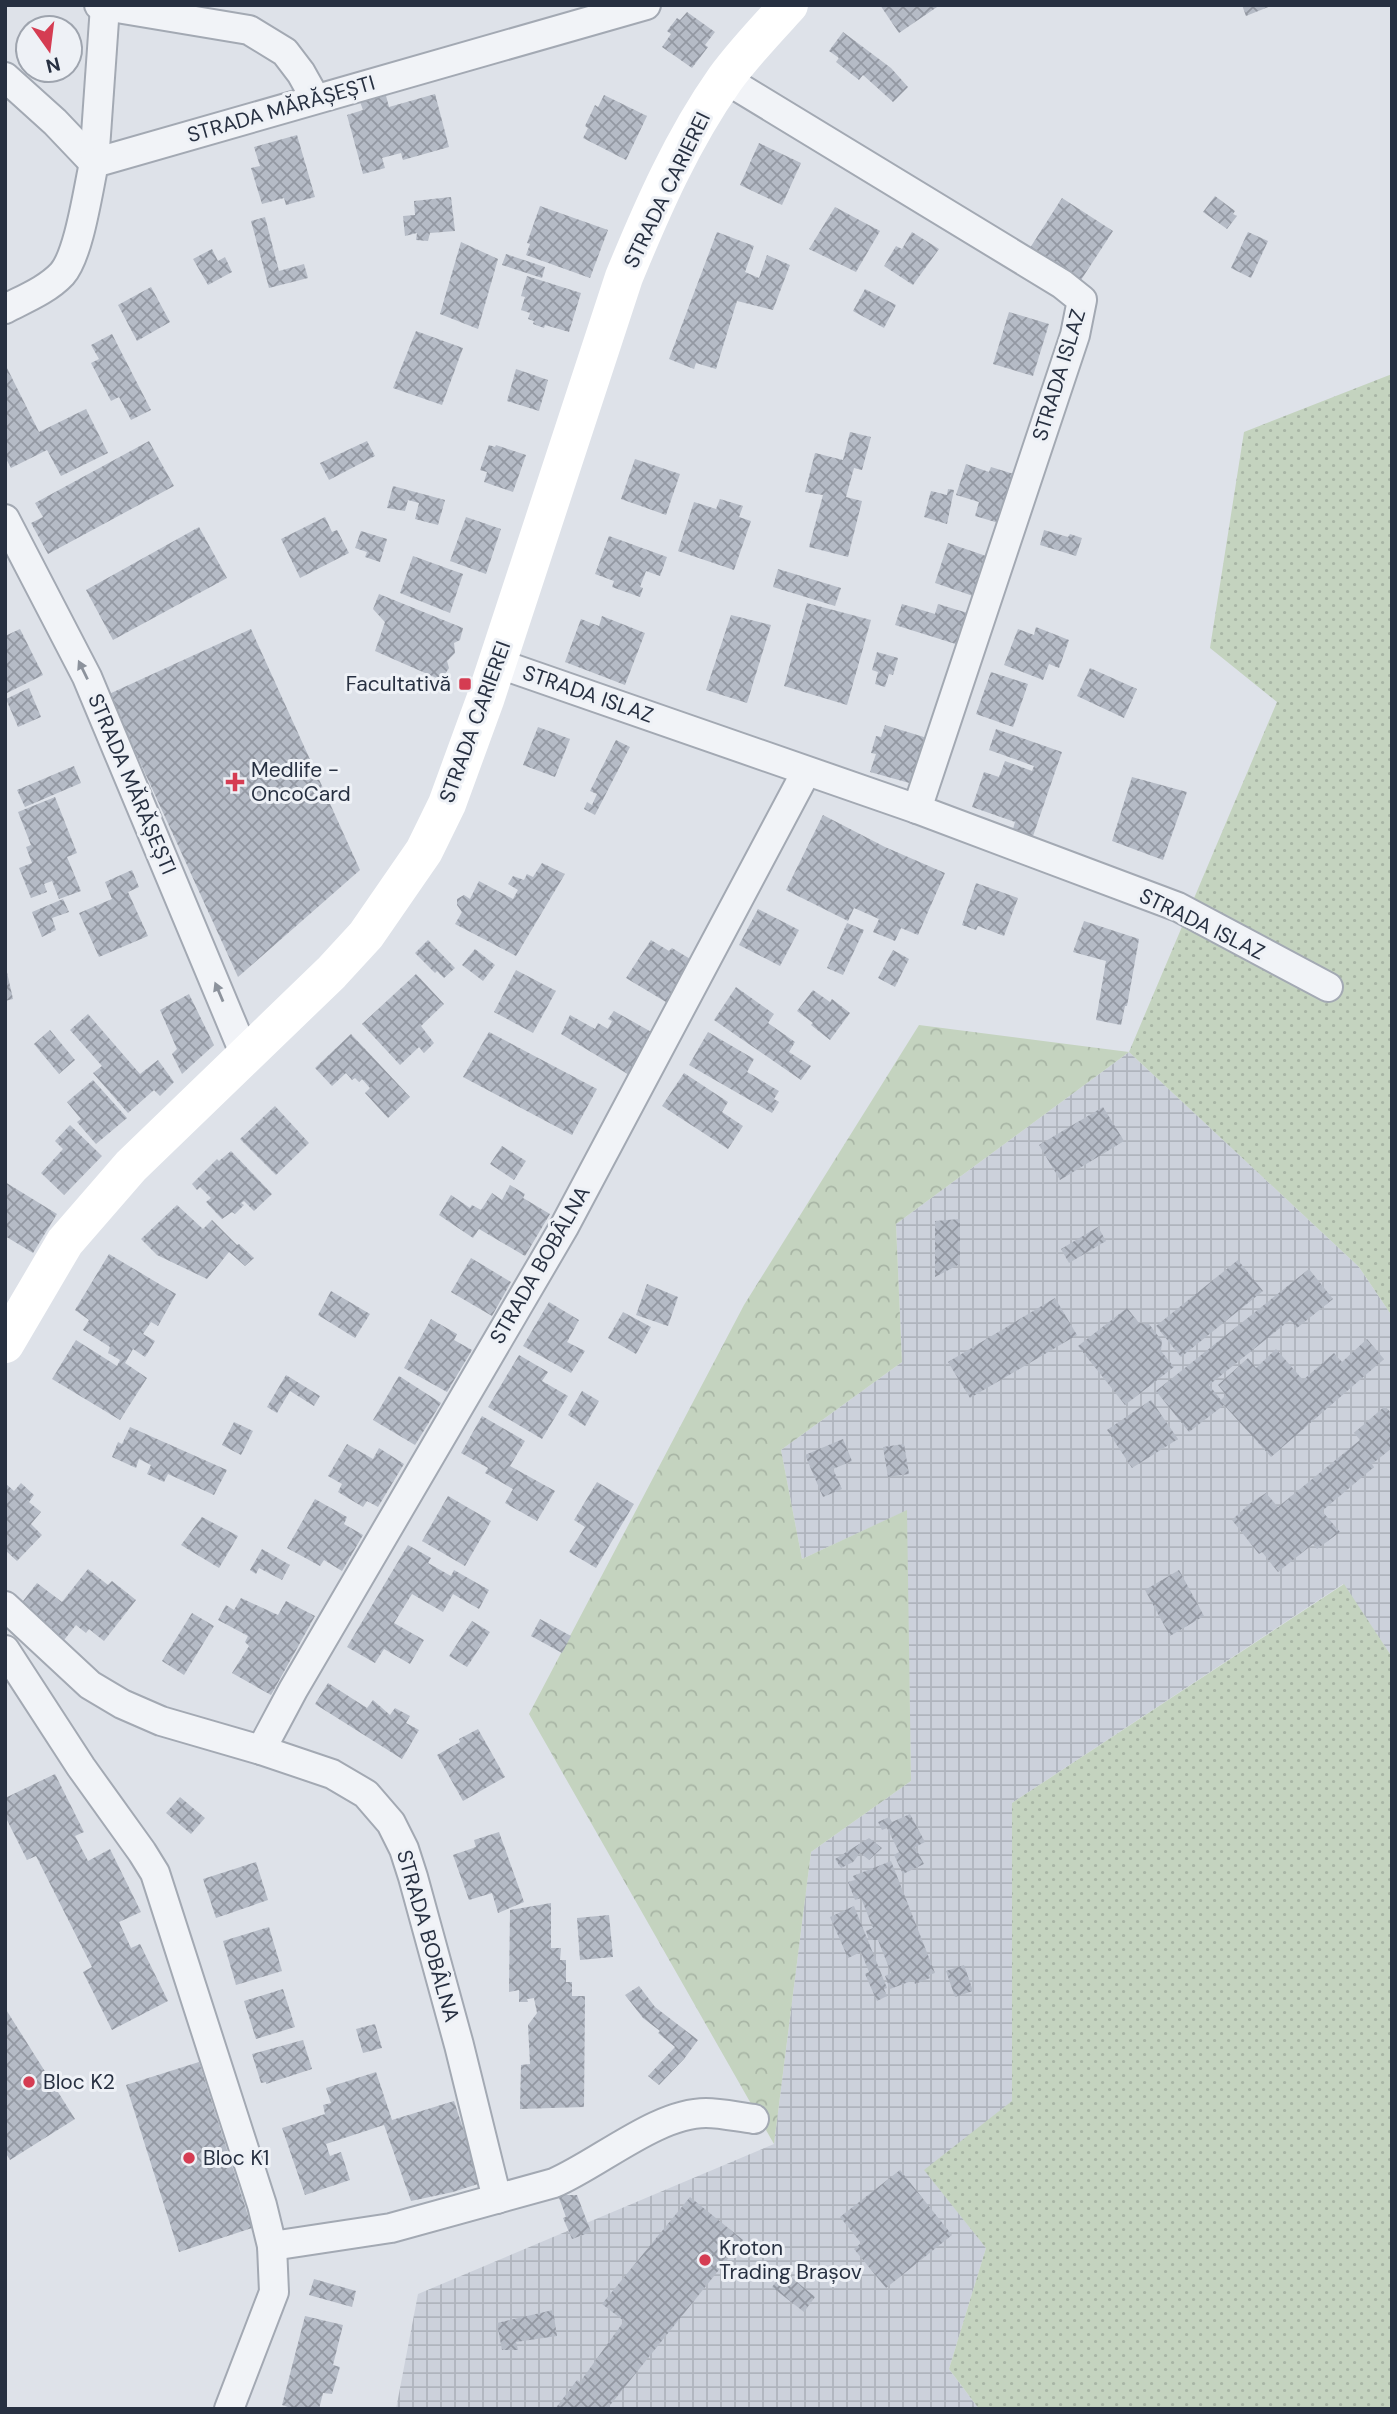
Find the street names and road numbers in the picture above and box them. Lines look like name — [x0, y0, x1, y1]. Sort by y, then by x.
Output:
street label: STRADA MĂRĂȘEȘTI — [184, 69, 378, 149]
street label: STRADA CARIEREI — [617, 107, 717, 273]
street label: STRADA ISLAZ — [1026, 306, 1092, 444]
street label: STRADA CARIEREI — [433, 637, 517, 807]
street label: STRADA ISLAZ — [519, 659, 657, 729]
street label: STRADA MĂRĂȘEȘTI — [81, 689, 183, 879]
street label: STRADA ISLAZ — [1135, 882, 1269, 966]
street label: STRADA BOBÂLNA — [483, 1181, 597, 1349]
street label: STRADA BOBÂLNA — [390, 1847, 466, 2025]

